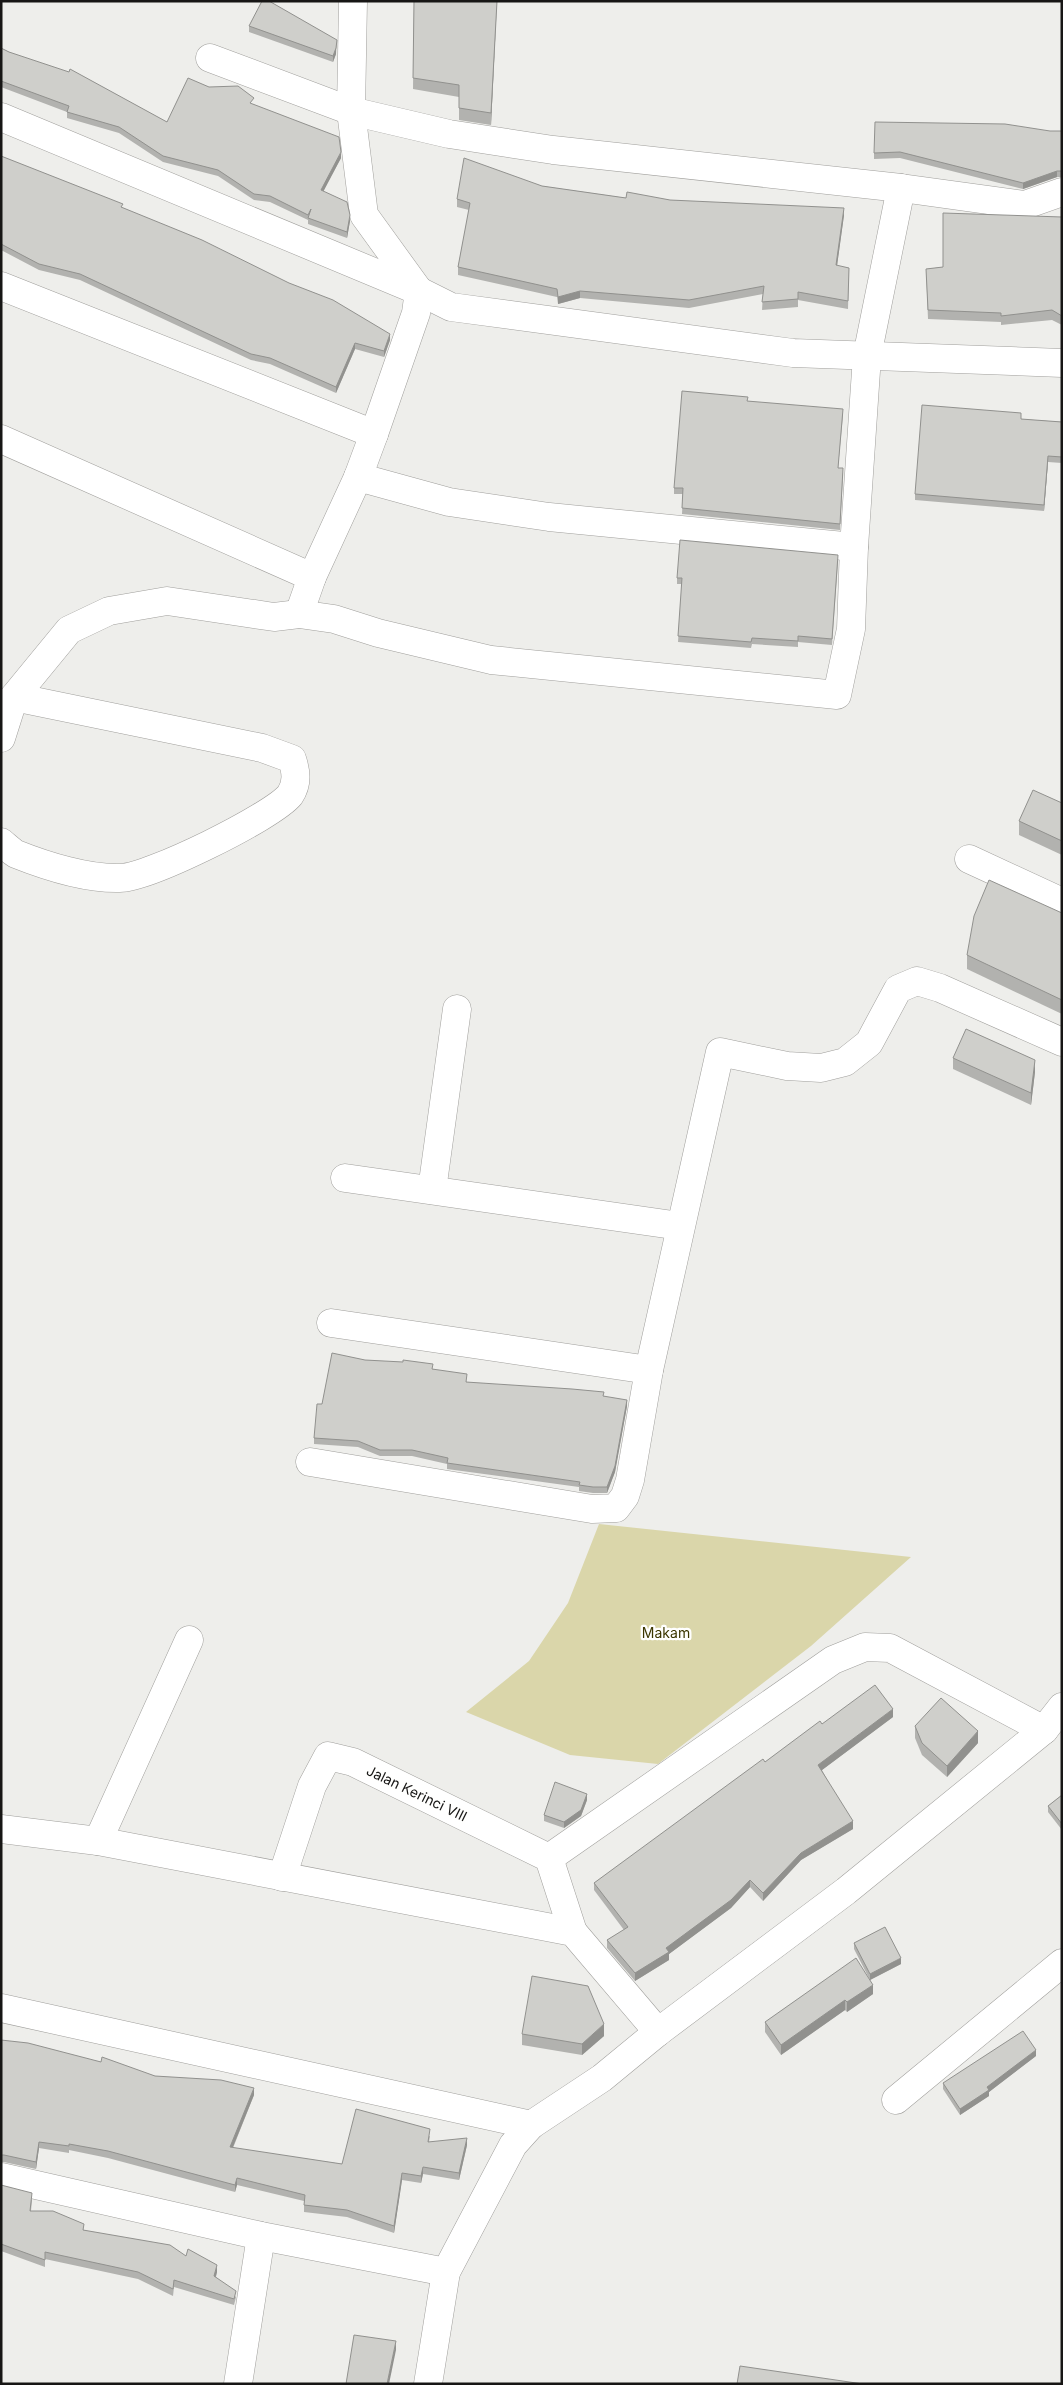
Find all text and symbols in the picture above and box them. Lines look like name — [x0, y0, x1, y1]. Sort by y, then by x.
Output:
park label: Makam — [642, 1624, 690, 1641]
street label: Jalan Kerinci VIII — [364, 1761, 470, 1825]

